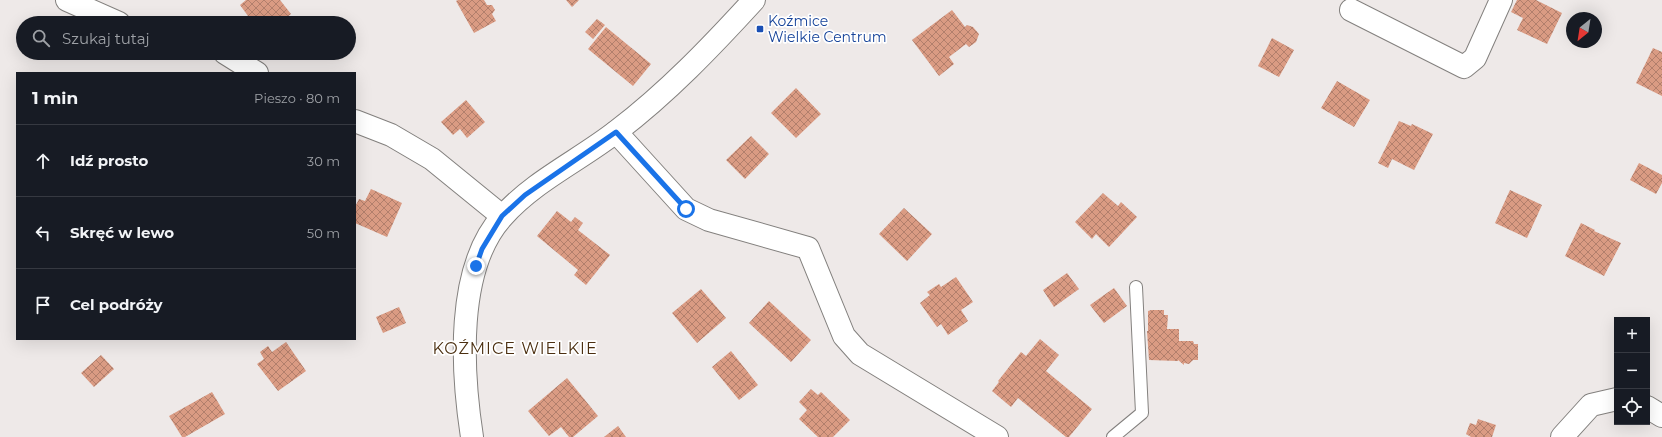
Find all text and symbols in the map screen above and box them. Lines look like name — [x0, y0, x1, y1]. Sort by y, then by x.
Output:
place label: Koźmice Wielkie Centrum — [768, 12, 887, 46]
north arrow — [1566, 12, 1602, 48]
search box — [16, 16, 356, 60]
marker: Koźmice Wielkie Centrum — [755, 24, 765, 34]
icon: search — [30, 27, 52, 49]
text: Szukaj tutaj — [62, 29, 150, 48]
text: 1 min — [32, 88, 78, 108]
text: Pieszo · 80 m — [254, 90, 340, 106]
icon: ahead — [32, 150, 54, 172]
text: Idź prosto — [70, 151, 148, 170]
text: 30 m — [307, 153, 340, 169]
route start — [677, 200, 695, 218]
icon: left — [32, 222, 54, 244]
text: Skręć w lewo — [70, 223, 174, 242]
text: 50 m — [307, 225, 340, 241]
route end — [467, 257, 485, 275]
icon: arrive — [32, 294, 54, 316]
text: Cel podróży — [70, 295, 162, 314]
map controls — [1614, 317, 1650, 425]
button: + — [1614, 317, 1650, 353]
district label: KOŹMICE WIELKIE — [432, 339, 598, 358]
button: − — [1614, 353, 1650, 389]
button: locate — [1614, 389, 1650, 425]

